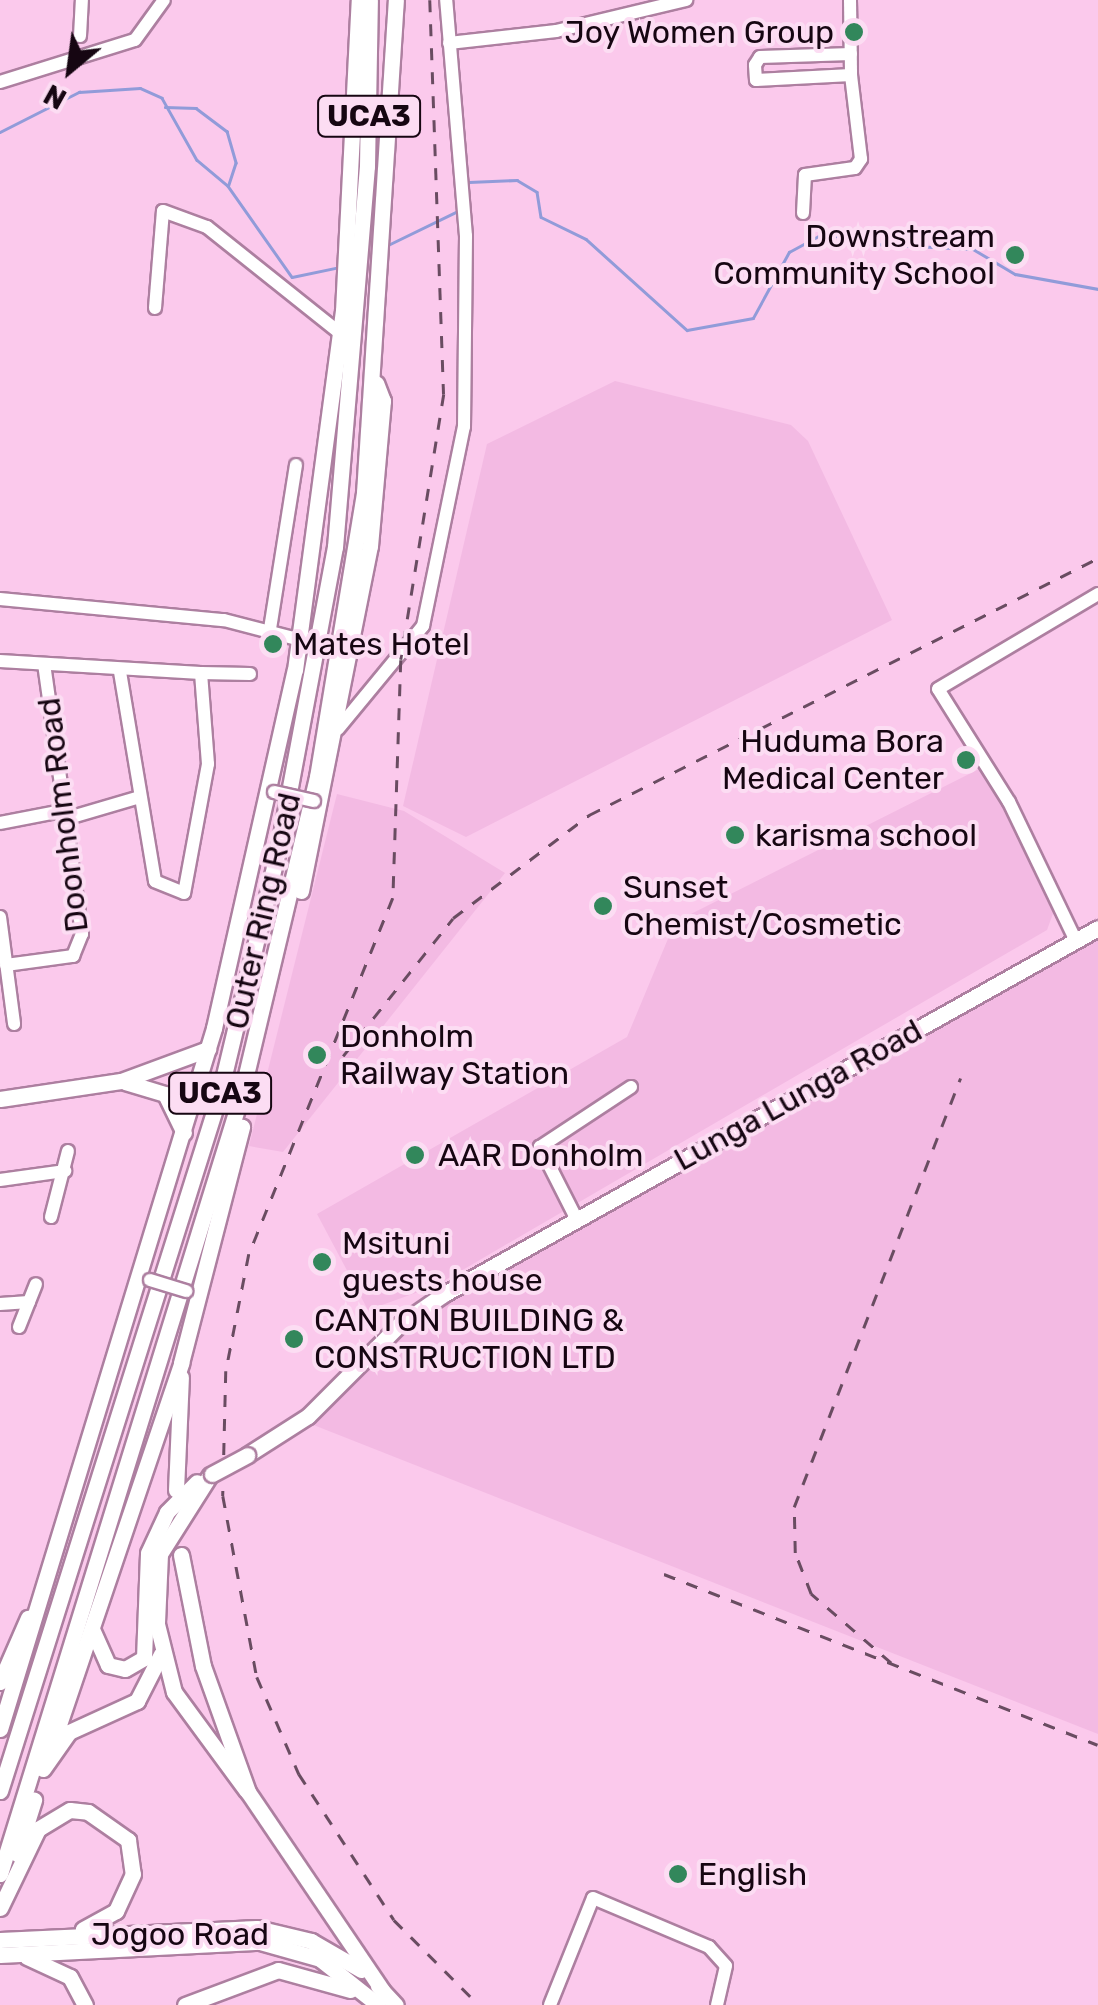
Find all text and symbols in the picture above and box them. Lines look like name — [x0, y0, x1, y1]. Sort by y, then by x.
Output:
place label: Joy Women Group — [563, 13, 834, 51]
north arrow — [20, 20, 120, 120]
marker: Joy Women Group — [843, 21, 865, 43]
text: N — [38, 77, 72, 116]
road number: UCA3 — [316, 91, 422, 141]
place label: Downstream Community School — [712, 218, 995, 293]
marker: Downstream Community School — [1004, 244, 1026, 266]
place label: Mates Hotel — [293, 625, 470, 663]
marker: Mates Hotel — [262, 633, 284, 655]
street label: Doonholm Road — [30, 696, 96, 934]
place label: Huduma Bora Medical Center — [722, 723, 944, 798]
marker: Huduma Bora Medical Center — [953, 747, 979, 773]
street label: Outer Ring Road — [217, 789, 309, 1033]
place label: karisma school — [755, 816, 977, 854]
marker: karisma school — [724, 824, 746, 846]
place label: Sunset Chemist/Cosmetic — [623, 869, 902, 944]
marker: Sunset Chemist/Cosmetic — [592, 895, 614, 917]
street label: Lunga Lunga Road — [667, 1011, 929, 1179]
place label: Donholm Railway Station — [340, 1018, 570, 1093]
marker: Donholm Railway Station — [304, 1042, 330, 1068]
road number: UCA3 — [168, 1068, 272, 1118]
place label: AAR Donholm — [438, 1136, 644, 1174]
marker: AAR Donholm — [402, 1142, 428, 1168]
place label: Msituni guests house — [342, 1225, 543, 1300]
marker: Msituni guests house — [311, 1251, 333, 1273]
place label: CANTON BUILDING & CONSTRUCTION LTD — [314, 1302, 624, 1377]
marker: CANTON BUILDING & CONSTRUCTION LTD — [283, 1328, 305, 1350]
place label: English — [698, 1855, 807, 1893]
marker: English — [667, 1863, 689, 1885]
street label: Jogoo Road — [91, 1915, 269, 1953]

